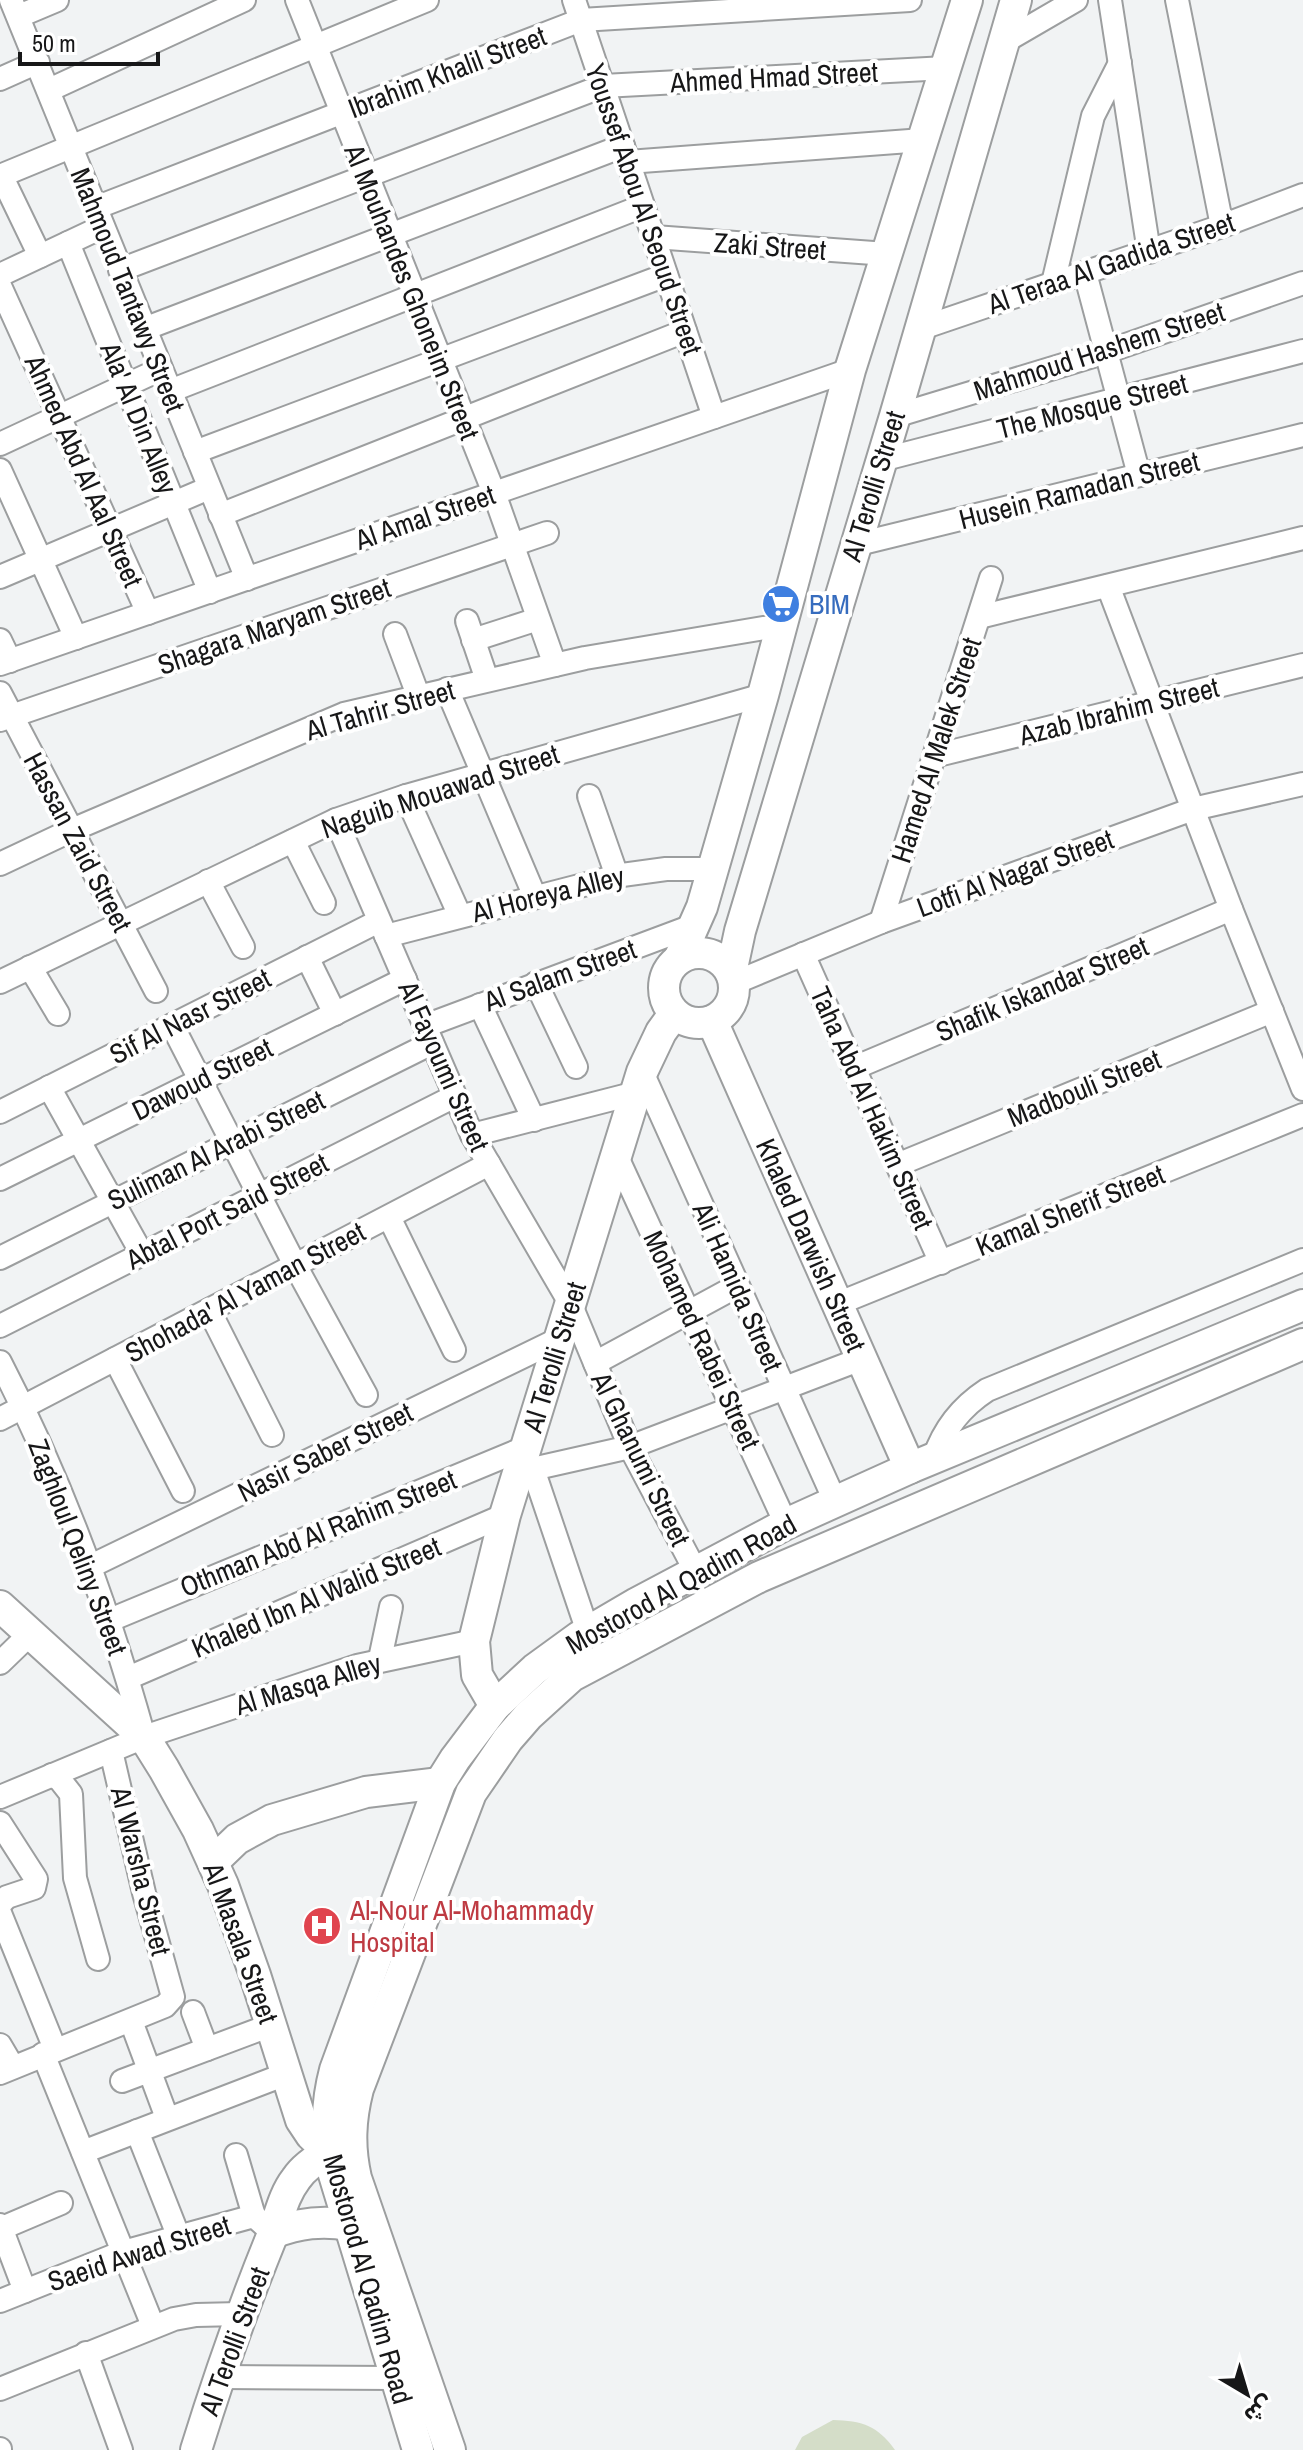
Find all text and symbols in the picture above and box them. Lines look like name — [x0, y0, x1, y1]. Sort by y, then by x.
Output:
scale bar — [20, 16, 158, 66]
street label: Ibrahim Khalil Street — [342, 17, 552, 127]
text: 50 m — [32, 27, 76, 59]
street label: Ahmed Hmad Street — [668, 53, 879, 101]
street label: Youssef Abou Al Seoud Street — [576, 58, 712, 360]
street label: Al Mouhandes Ghoneim Street — [335, 138, 489, 445]
street label: Mahmoud Tantawy Street — [62, 162, 194, 418]
street label: Al Teraa Al Gadida Street — [982, 203, 1240, 323]
street label: Zaki Street — [713, 223, 827, 269]
street label: Mahmoud Hashem Street — [969, 293, 1229, 409]
street label: Ala' Al Din Alley — [91, 336, 187, 500]
street label: Ahmed Abd Al Aal Street — [15, 348, 152, 593]
street label: The Mosque Street — [993, 364, 1191, 448]
street label: Al Terolli Street — [832, 406, 914, 567]
street label: Husein Ramadan Street — [955, 442, 1203, 538]
street label: Al Amal Street — [349, 475, 500, 559]
street label: Shagara Maryam Street — [153, 568, 395, 684]
supermarket icon: BIM — [760, 583, 802, 625]
place label: BIM — [809, 585, 850, 623]
street label: Hamed Al Malek Street — [882, 632, 990, 868]
street label: Azab Ibrahim Street — [1014, 668, 1223, 754]
street label: Al Tahrir Street — [300, 671, 459, 750]
street label: Naguib Mouawad Street — [316, 735, 564, 847]
street label: Hassan Zaid Street — [15, 746, 141, 938]
street label: Lotfi Al Nagar Street — [911, 820, 1119, 926]
street label: Al Horeya Alley — [467, 857, 629, 932]
street label: Shafik Iskandar Street — [930, 927, 1154, 1051]
street label: Al Salam Street — [478, 930, 641, 1020]
street label: Sif Al Nasr Street — [103, 959, 277, 1073]
street label: Al Fayoumi Street — [389, 974, 499, 1157]
street label: Taha Abd Al Hakim Street — [801, 981, 943, 1235]
street label: Dawoud Street — [125, 1029, 279, 1129]
street label: Madbouli Street — [1002, 1040, 1166, 1136]
street label: Suliman Al Arabi Street — [101, 1081, 331, 1219]
street label: Khaled Darwish Street — [747, 1132, 875, 1358]
street label: Abtal Port Said Street — [119, 1144, 335, 1279]
street label: Kamal Sherif Street — [970, 1155, 1170, 1265]
street label: Ali Hamida Street — [683, 1196, 792, 1378]
street label: Shohada' Al Yaman Street — [118, 1213, 372, 1371]
street label: Mohamed Rabei Street — [635, 1224, 769, 1456]
street label: Al Terolli Street — [513, 1277, 595, 1438]
street label: Al Ghanumi Street — [582, 1365, 699, 1552]
street label: Nasir Saber Street — [231, 1393, 419, 1511]
street label: Zaghloul Qeliny Street — [19, 1434, 137, 1660]
street label: Othman Abd Al Rahim Street — [174, 1460, 462, 1606]
street label: Mostorod Al Qadim Road — [559, 1505, 803, 1663]
street label: Khaled Ibn Al Walid Street — [186, 1527, 446, 1667]
street label: Al Masqa Alley — [229, 1644, 386, 1724]
street label: Al Warsha Street — [101, 1782, 180, 1959]
street label: Al Masala Street — [194, 1856, 288, 2029]
place label: Al-Nour Al-Mohammady Hospital — [349, 1891, 594, 1961]
hospital icon: Al-Nour Al-Mohammady Hospital — [301, 1905, 343, 1947]
street label: Mostorod Al Qadim Road — [314, 2150, 422, 2408]
street label: Saeid Awad Street — [43, 2206, 235, 2300]
street label: Al Terolli Street — [189, 2262, 278, 2421]
north arrow — [1207, 2354, 1287, 2434]
text: ش — [1238, 2389, 1280, 2431]

